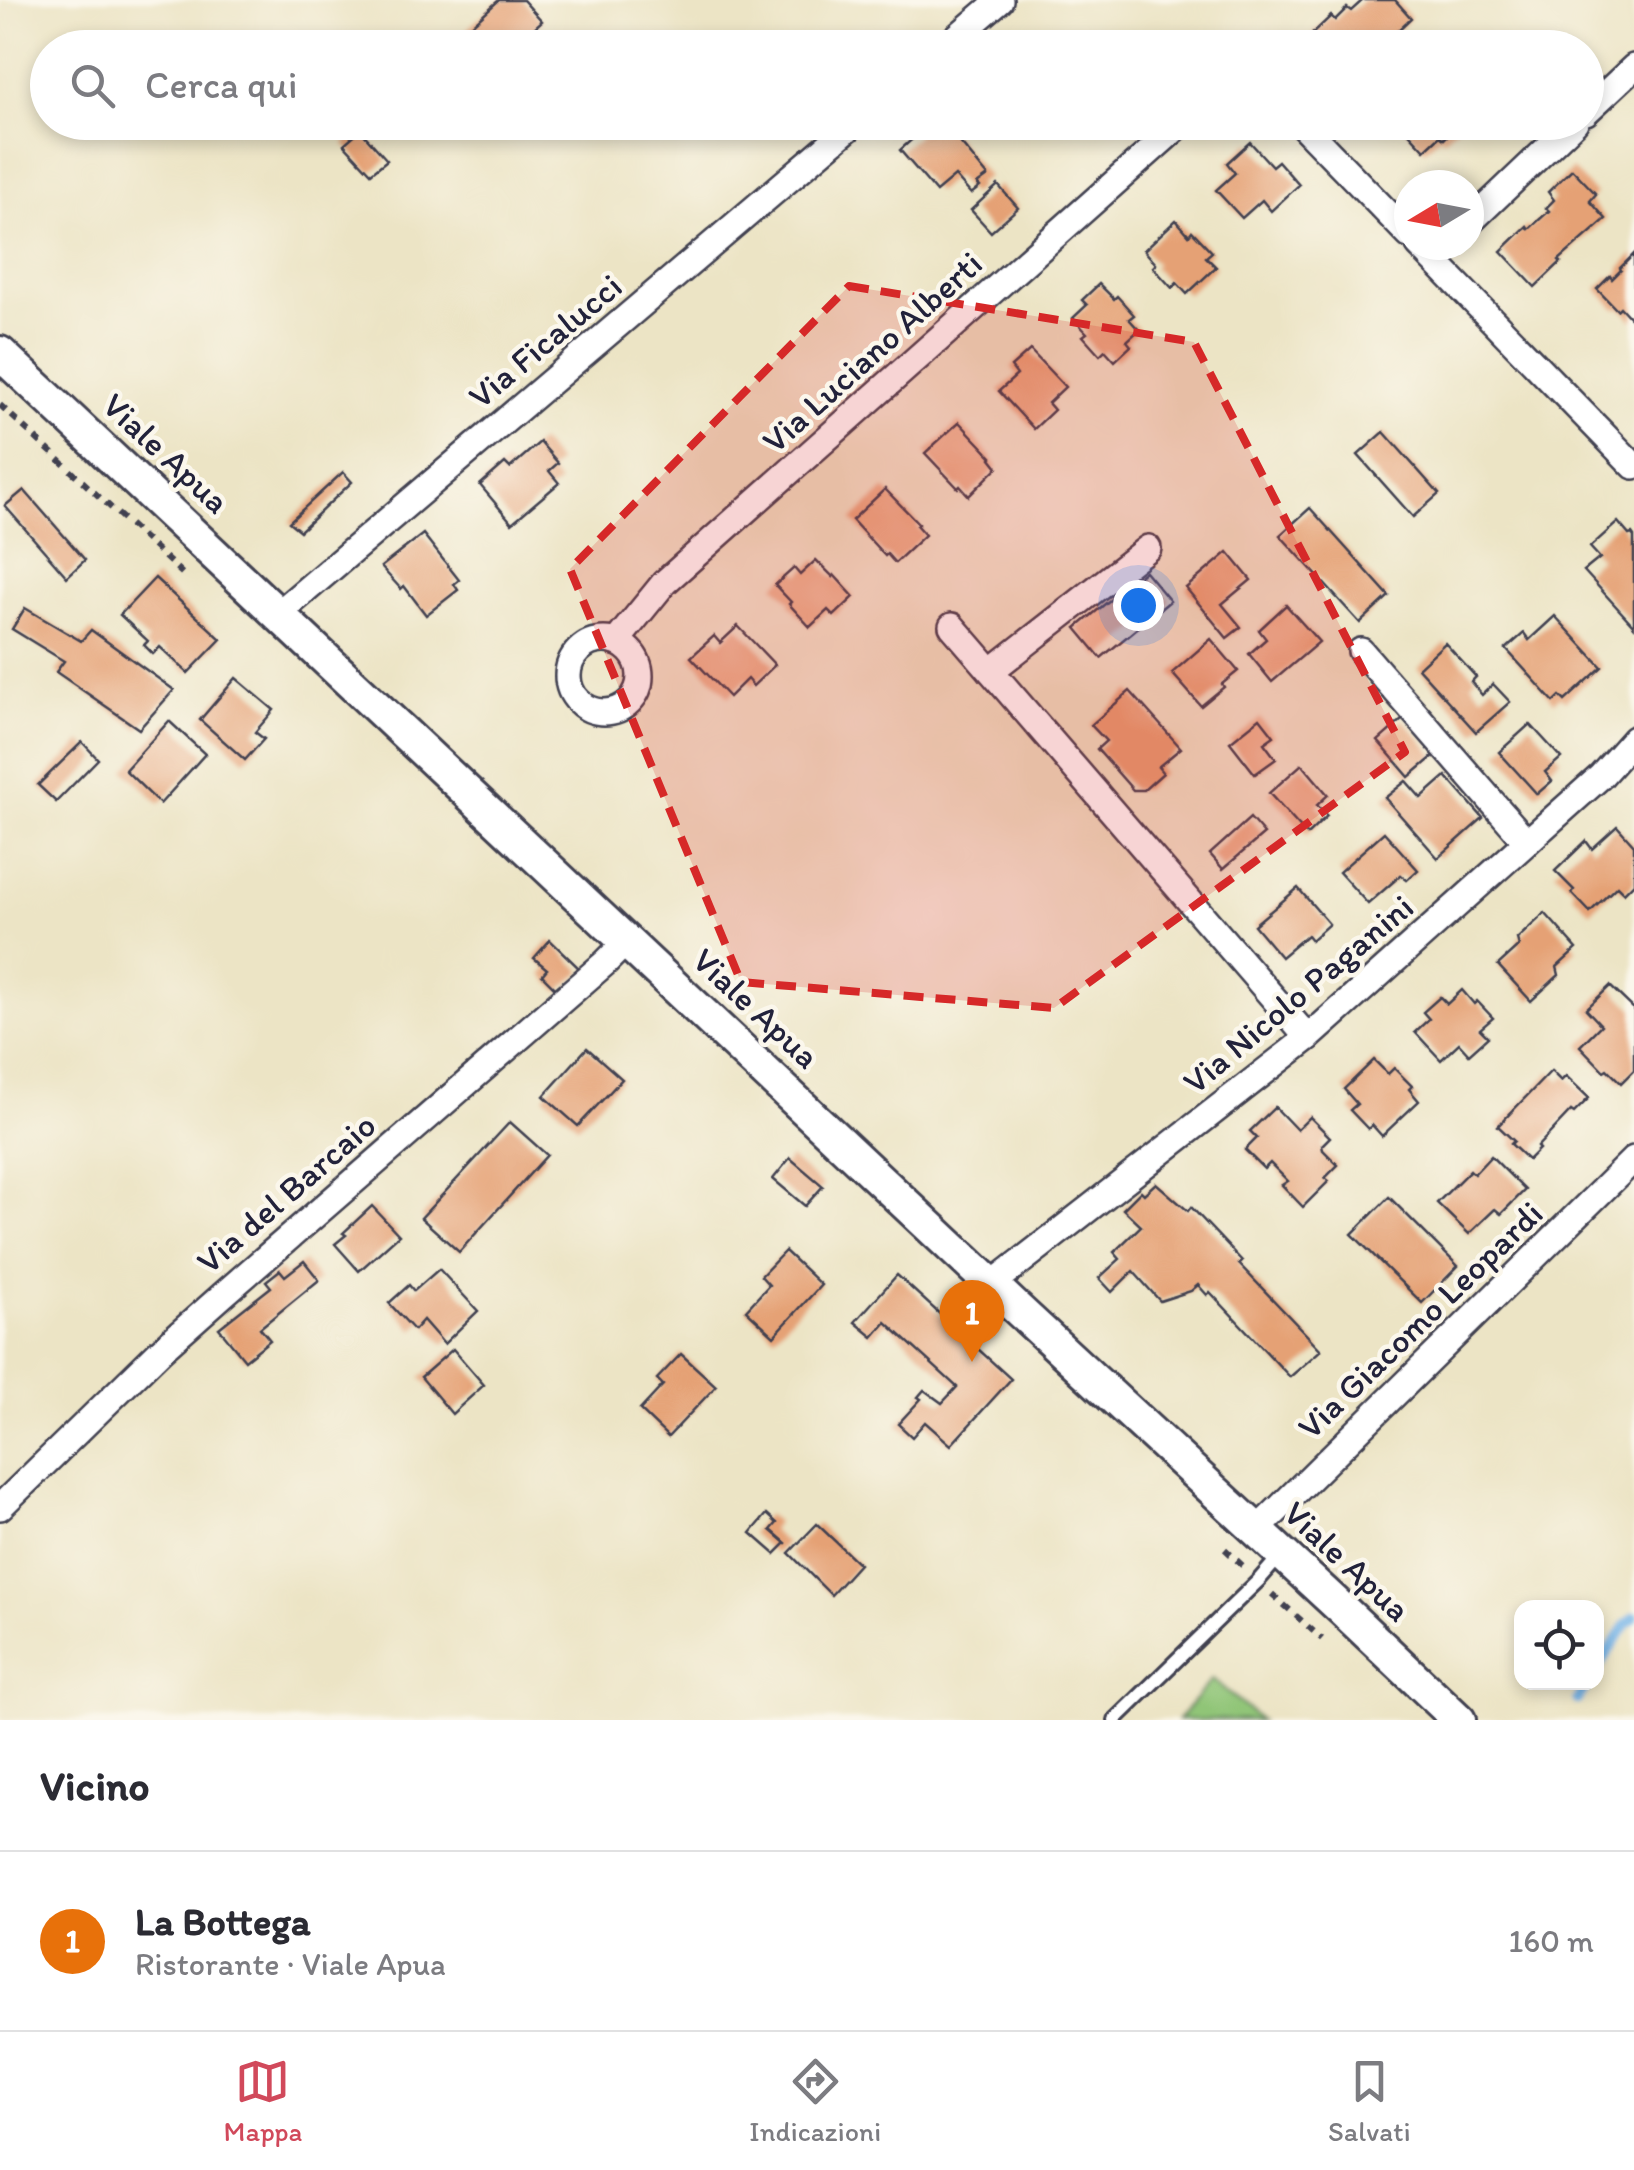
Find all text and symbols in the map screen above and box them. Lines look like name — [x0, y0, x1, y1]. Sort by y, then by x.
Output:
search box — [30, 30, 1604, 140]
icon: search — [65, 58, 120, 113]
text: Cerca qui — [145, 62, 297, 108]
north arrow — [1394, 170, 1484, 260]
street label: Via Luciano Alberti — [753, 242, 991, 462]
street label: Via Ficalucci — [460, 265, 630, 417]
street label: Viale Apua — [94, 384, 238, 522]
your location — [1113, 580, 1164, 631]
street label: Via Nicolo Paganini — [1174, 885, 1422, 1103]
street label: Viale Apua — [684, 939, 828, 1077]
street label: Via del Barcaio — [188, 1104, 384, 1282]
street label: Via Giacomo Leopardi — [1289, 1192, 1551, 1448]
pin: 1 — [940, 1280, 1004, 1362]
street label: Viale Apua — [1275, 1492, 1419, 1630]
map controls — [1514, 1600, 1604, 1690]
button: locate — [1514, 1600, 1604, 1690]
text: Vicino — [40, 1760, 150, 1811]
text: La Bottega — [135, 1899, 311, 1945]
text: 1 — [65, 1922, 80, 1960]
text: 160 m — [1508, 1922, 1594, 1960]
text: Ristorante · Viale Apua — [135, 1945, 446, 1983]
tab: Mappa — [223, 2054, 302, 2148]
tab: Indicazioni — [749, 2054, 881, 2148]
tab: Salvati — [1328, 2054, 1411, 2148]

